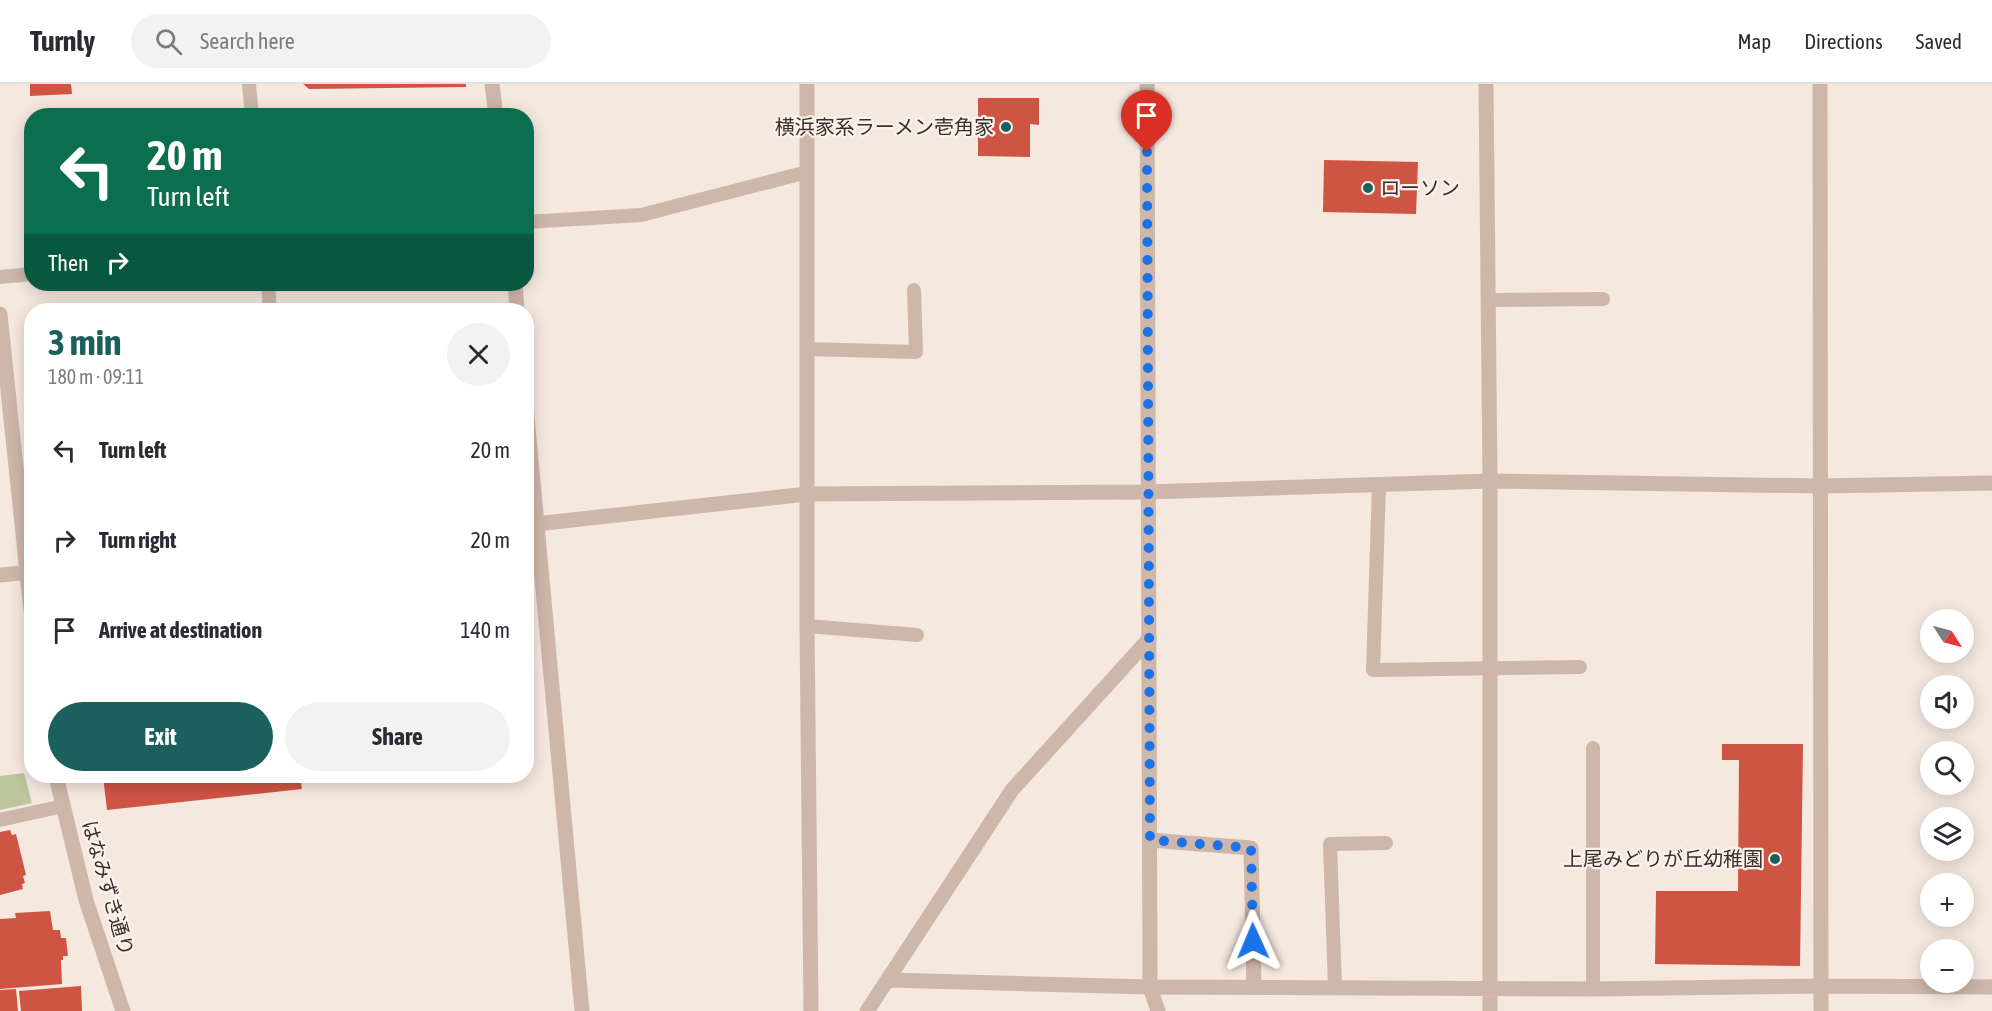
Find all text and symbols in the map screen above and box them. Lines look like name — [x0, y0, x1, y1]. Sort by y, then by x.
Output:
search box — [131, 14, 551, 68]
text: Turnly — [30, 25, 95, 57]
icon: search — [152, 25, 185, 58]
text: Search here — [200, 28, 295, 54]
text: Map — [1737, 29, 1771, 53]
text: Directions — [1804, 29, 1883, 53]
text: Saved — [1916, 29, 1962, 53]
pin — [1121, 90, 1172, 152]
icon: arrive — [1130, 99, 1163, 132]
place label: 横浜家系ラーメン壱角家 — [775, 115, 994, 138]
marker: 横浜家系ラーメン壱角家 — [999, 120, 1013, 134]
text: 20 m — [147, 131, 222, 179]
icon: left — [48, 132, 126, 210]
place label: ローソン — [1380, 176, 1460, 199]
text: Turn left — [147, 181, 230, 212]
marker: ローソン — [1361, 181, 1375, 195]
icon: right — [101, 246, 134, 279]
text: Then — [48, 250, 89, 276]
text: 3 min — [48, 321, 122, 363]
button: close — [447, 323, 510, 386]
text: 180 m · 09:11 — [48, 365, 144, 388]
icon: left — [48, 434, 81, 467]
text: Turn left — [99, 437, 166, 463]
text: 20 m — [470, 437, 510, 463]
icon: right — [48, 524, 81, 557]
text: Turn right — [99, 527, 176, 553]
text: 20 m — [470, 527, 510, 553]
north arrow — [1920, 609, 1974, 663]
map controls — [1920, 609, 1974, 993]
icon: arrive — [48, 614, 81, 647]
text: Arrive at destination — [99, 617, 262, 643]
text: 140 m — [460, 617, 510, 643]
button: sound — [1920, 675, 1974, 729]
button: Exit — [48, 702, 273, 771]
button: Share — [285, 702, 510, 771]
button: search — [1920, 741, 1974, 795]
button: layers — [1920, 807, 1974, 861]
street label: はなみずき通り — [78, 817, 139, 958]
place label: 上尾みどりが丘幼稚園 — [1563, 847, 1763, 870]
marker: 上尾みどりが丘幼稚園 — [1768, 852, 1782, 866]
button: + — [1920, 873, 1974, 927]
position arrow — [1221, 909, 1285, 973]
button: − — [1920, 939, 1974, 993]

